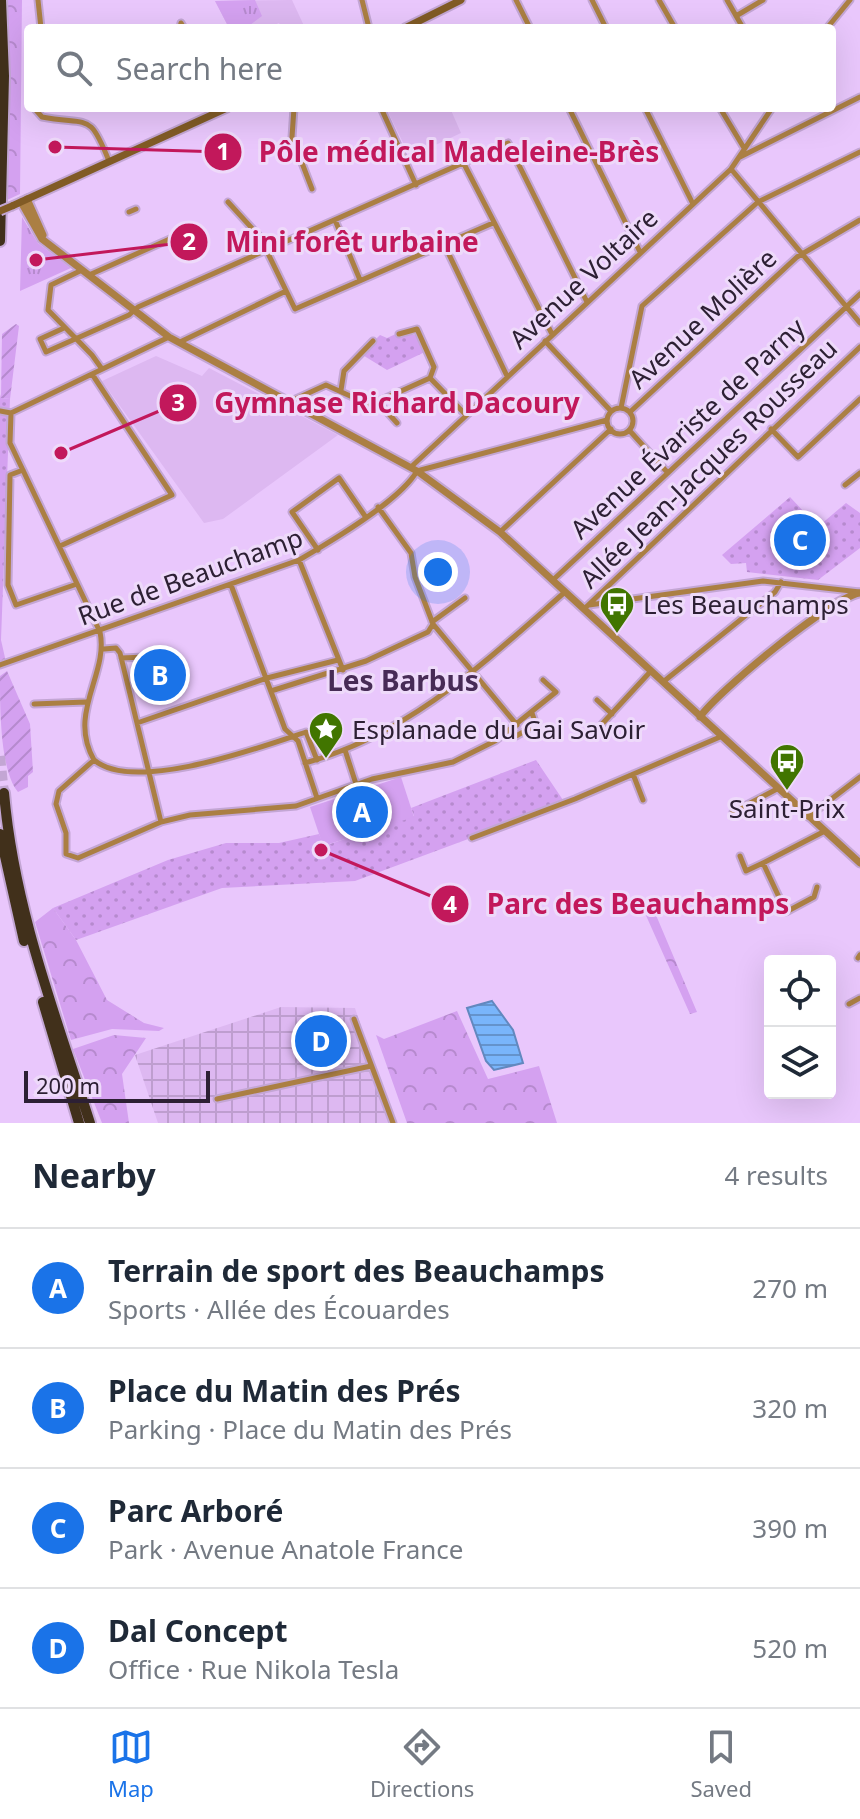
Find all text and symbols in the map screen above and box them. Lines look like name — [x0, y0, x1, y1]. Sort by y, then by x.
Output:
search box — [24, 24, 836, 112]
icon: search — [52, 46, 96, 90]
text: Search here — [116, 48, 283, 89]
callout: Pôle médical Madeleine-Brès — [203, 126, 675, 178]
text: Pôle médical Madeleine-Brès — [259, 132, 659, 170]
text: 1 — [216, 134, 230, 167]
street label: Avenue Voltaire — [501, 200, 665, 356]
callout: Mini forêt urbaine — [169, 216, 495, 268]
text: Mini forêt urbaine — [225, 222, 479, 260]
text: 2 — [182, 224, 196, 257]
street label: Avenue Molière — [620, 240, 784, 396]
street label: Avenue Évariste de Parny — [562, 309, 813, 546]
street label: Allée Jean-Jacques Rousseau — [571, 330, 845, 596]
callout: Gymnase Richard Dacoury — [158, 377, 596, 429]
text: Gymnase Richard Dacoury — [214, 383, 580, 421]
text: 3 — [171, 385, 185, 418]
pin: C — [774, 510, 826, 570]
street label: Rue de Beauchamp — [73, 519, 307, 633]
your location — [418, 552, 458, 592]
bus stop icon: Les Beauchamps — [598, 585, 636, 635]
place label: Les Beauchamps — [643, 586, 849, 622]
pin: B — [134, 645, 186, 705]
district label: Les Barbus — [327, 661, 479, 699]
place icon: Esplanade du Gai Savoir — [307, 710, 345, 760]
place label: Esplanade du Gai Savoir — [352, 711, 646, 747]
bus stop icon: Saint-Prix — [768, 742, 806, 792]
pin: A — [336, 782, 388, 842]
place label: Saint-Prix — [729, 790, 845, 826]
callout: Parc des Beauchamps — [430, 878, 805, 930]
text: Parc des Beauchamps — [487, 884, 789, 922]
text: 4 — [443, 887, 457, 920]
map controls — [764, 955, 836, 1099]
button: locate — [764, 955, 836, 1027]
pin: D — [295, 1011, 347, 1071]
button: layers — [764, 1027, 836, 1099]
scale bar — [24, 1067, 210, 1103]
text: 200 m — [36, 1070, 100, 1100]
text: Nearby — [32, 1152, 156, 1198]
text: 4 results — [724, 1157, 828, 1193]
text: Terrain de sport des Beauchamps — [108, 1250, 605, 1291]
text: A — [49, 1270, 67, 1306]
text: 270 m — [752, 1270, 828, 1306]
text: Sports · Allée des Écouardes — [108, 1291, 450, 1327]
text: Place du Matin des Prés — [108, 1370, 461, 1411]
text: B — [49, 1390, 67, 1426]
text: 320 m — [752, 1390, 828, 1426]
text: Parking · Place du Matin des Prés — [108, 1411, 512, 1447]
text: Parc Arboré — [108, 1490, 283, 1531]
text: C — [50, 1510, 66, 1546]
text: 390 m — [752, 1510, 828, 1546]
text: Park · Avenue Anatole France — [108, 1531, 464, 1567]
text: Dal Concept — [108, 1610, 288, 1651]
text: D — [48, 1630, 68, 1666]
text: 520 m — [752, 1630, 828, 1666]
text: Office · Rue Nikola Tesla — [108, 1651, 399, 1687]
tab: Map — [108, 1725, 154, 1803]
tab: Directions — [370, 1725, 474, 1803]
tab: Saved — [690, 1725, 752, 1803]

